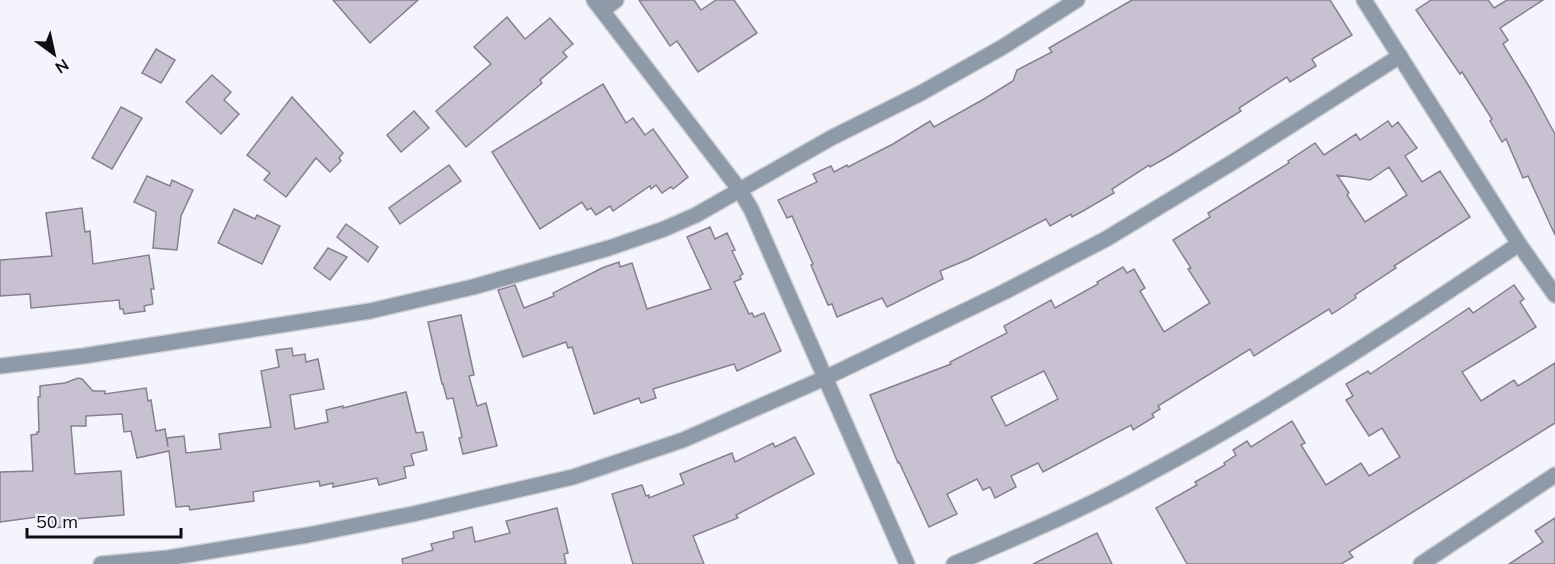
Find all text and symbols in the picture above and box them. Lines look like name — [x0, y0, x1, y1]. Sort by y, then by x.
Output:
north arrow — [24, 24, 84, 84]
text: N — [52, 55, 73, 78]
scale bar — [27, 501, 182, 539]
text: 50 m — [36, 510, 78, 533]

